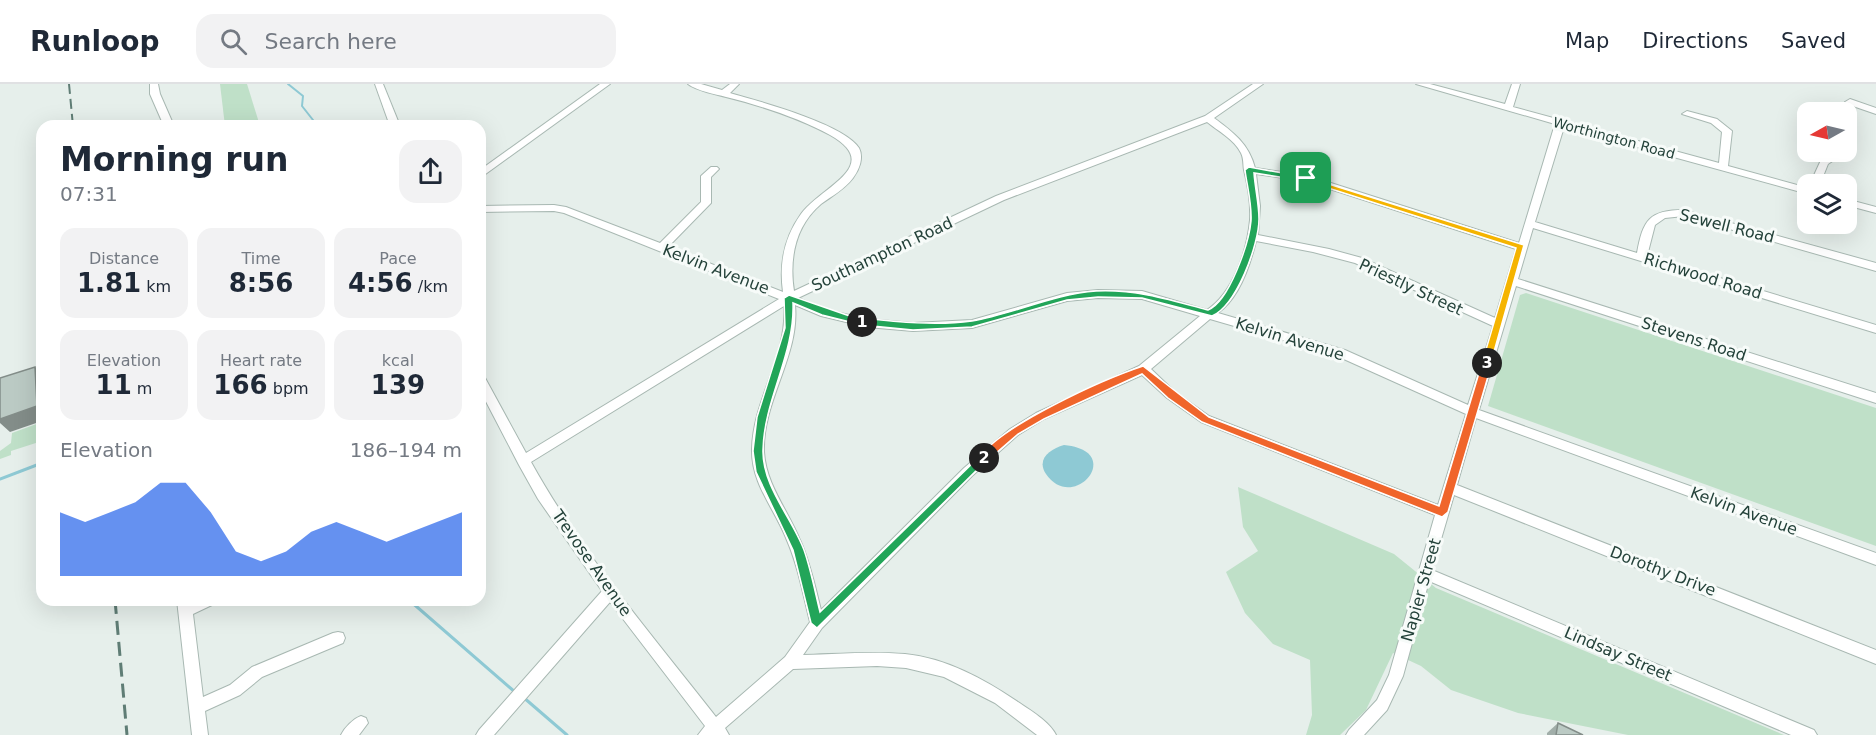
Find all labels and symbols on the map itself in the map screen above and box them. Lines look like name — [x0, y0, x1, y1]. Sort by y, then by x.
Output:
north arrow — [1797, 102, 1857, 162]
street label: Worthington Road — [1551, 114, 1677, 162]
pin — [1280, 152, 1331, 203]
street label: Sewell Road — [1678, 205, 1776, 247]
street label: Southampton Road — [808, 213, 956, 295]
street label: Kelvin Avenue — [660, 240, 772, 298]
street label: Richwood Road — [1642, 249, 1764, 303]
street label: Priestly Street — [1356, 255, 1466, 319]
pin: 1 — [847, 307, 877, 337]
street label: Kelvin Avenue — [1233, 313, 1347, 365]
street label: Stevens Road — [1639, 313, 1749, 365]
pin: 3 — [1472, 348, 1502, 378]
pin: 2 — [969, 443, 999, 473]
street label: Kelvin Avenue — [1688, 483, 1800, 539]
street label: Trevose Avenue — [548, 505, 636, 620]
street label: Napier Street — [1397, 536, 1445, 644]
street label: Dorothy Drive — [1607, 542, 1719, 600]
street label: Lindsay Street — [1561, 623, 1675, 685]

